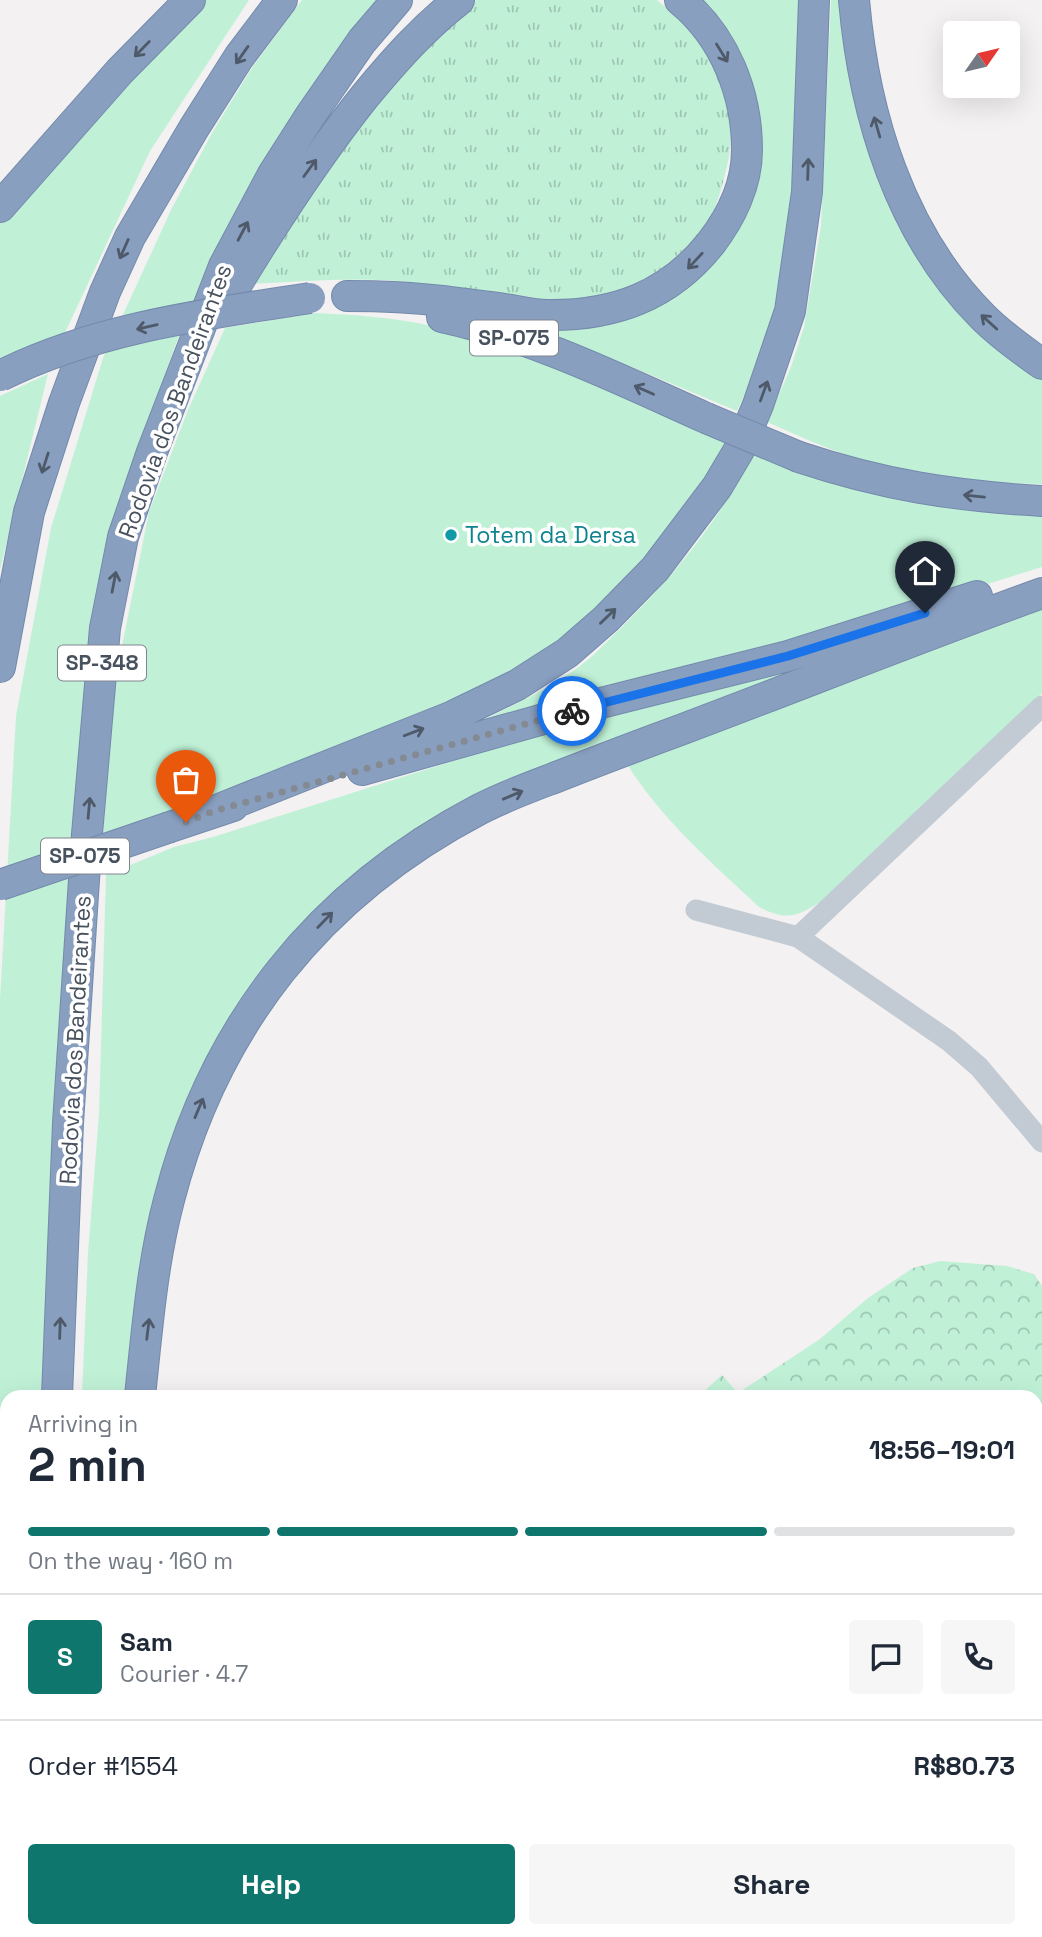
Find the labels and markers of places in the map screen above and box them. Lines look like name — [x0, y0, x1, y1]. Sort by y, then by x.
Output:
place label: Totem da Dersa — [465, 520, 636, 550]
marker: Totem da Dersa — [443, 527, 459, 543]
pin — [895, 541, 955, 613]
pin — [156, 750, 216, 822]

